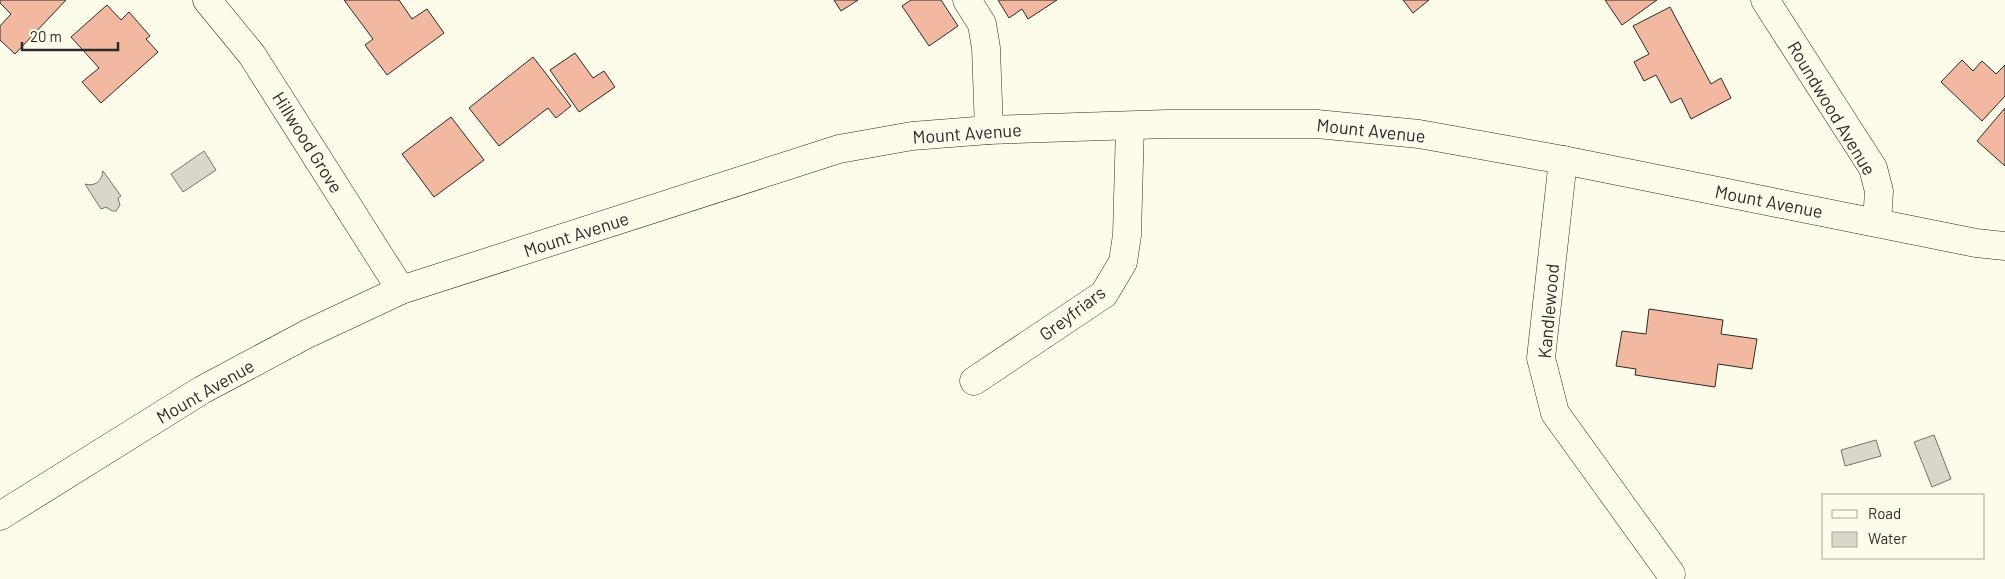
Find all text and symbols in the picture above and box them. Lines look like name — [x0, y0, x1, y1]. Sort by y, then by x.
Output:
scale bar — [22, 20, 119, 52]
text: 20 m — [30, 27, 62, 45]
street label: Roundwood Avenue — [1783, 37, 1881, 179]
street label: Hillwood Grove — [268, 87, 348, 197]
street label: Mount Avenue — [1315, 113, 1427, 147]
street label: Mount Avenue — [912, 118, 1022, 148]
street label: Mount Avenue — [1713, 180, 1825, 222]
street label: Mount Avenue — [521, 207, 631, 261]
street label: Kandlewood — [1533, 263, 1563, 359]
street label: Greyfriars — [1035, 281, 1109, 345]
street label: Mount Avenue — [152, 354, 258, 428]
legend — [1822, 494, 1985, 559]
text: Road — [1868, 504, 1901, 522]
text: Water — [1868, 529, 1907, 547]

